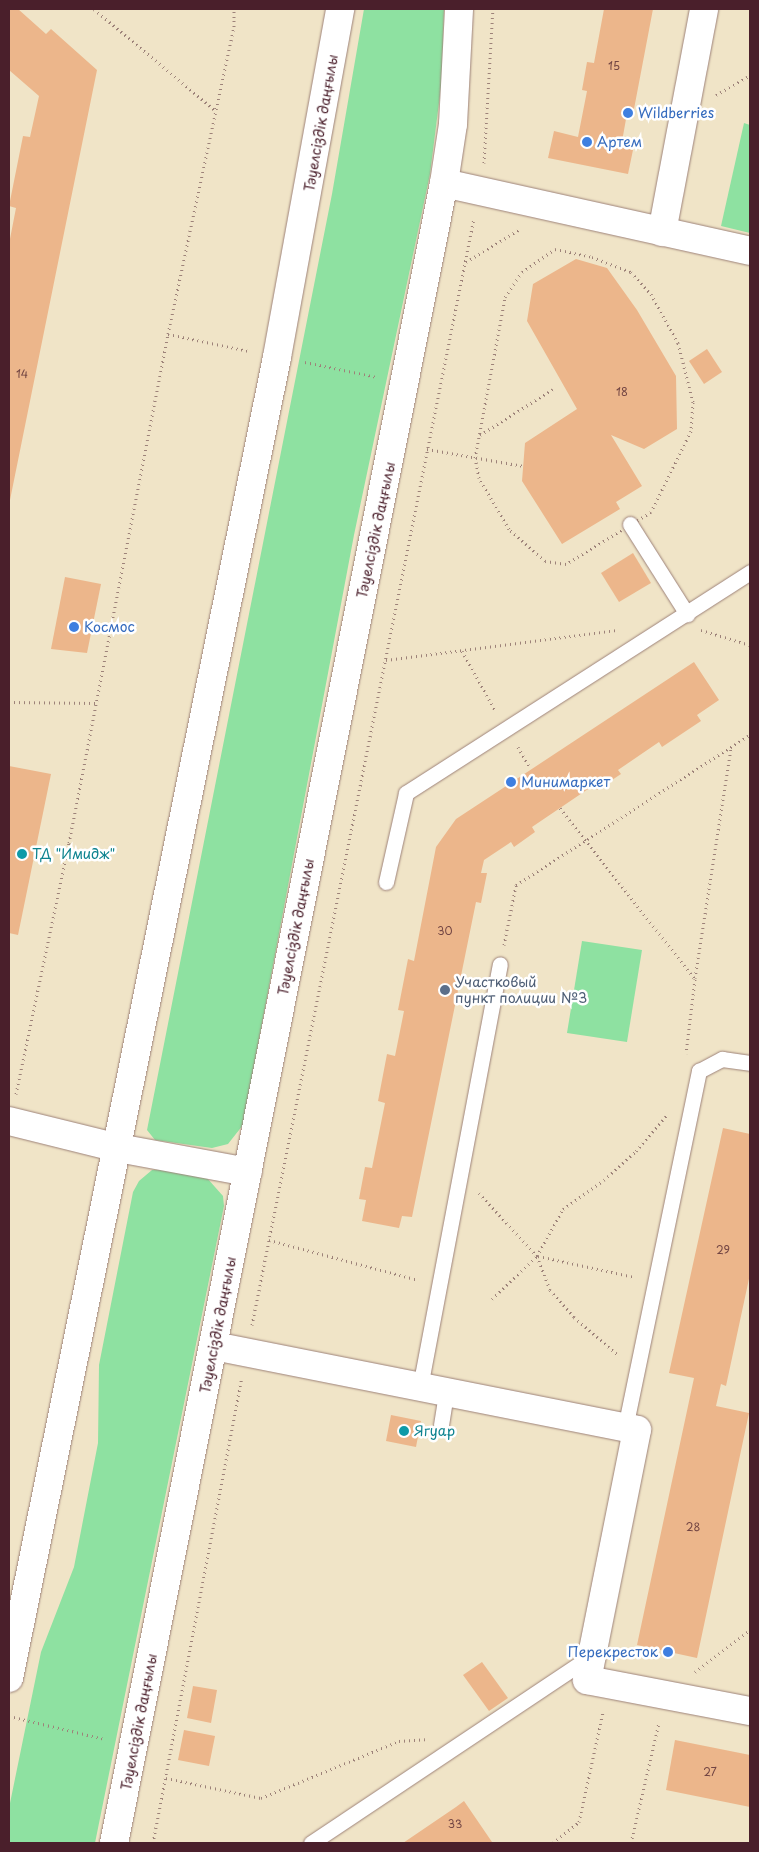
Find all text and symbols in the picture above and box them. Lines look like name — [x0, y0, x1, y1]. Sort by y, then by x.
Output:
street label: Тәуелсіздік даңғылы — [301, 53, 341, 193]
house number: 15 — [608, 59, 620, 73]
place label: Wildberries — [638, 105, 714, 121]
marker: Wildberries — [622, 107, 634, 119]
place label: Артем — [597, 134, 642, 150]
marker: Артем — [581, 136, 593, 148]
house number: 14 — [16, 367, 28, 381]
house number: 18 — [616, 385, 628, 399]
street label: Тәуелсіздік даңғылы — [353, 460, 399, 600]
place label: Космос — [84, 619, 135, 635]
marker: Космос — [68, 621, 80, 633]
place label: Минимаркет — [521, 774, 610, 790]
marker: Минимаркет — [505, 776, 517, 788]
place label: ТД "Имидж" — [32, 846, 116, 862]
marker: ТД "Имидж" — [16, 848, 28, 860]
street label: Тәуелсіздік даңғылы — [274, 857, 318, 997]
house number: 30 — [437, 924, 453, 938]
place label: Участковый пункт полиции №3 — [455, 974, 588, 1006]
marker: Участковый пункт полиции №3 — [439, 984, 451, 996]
house number: 29 — [716, 1243, 730, 1257]
street label: Тәуелсіздік даңғылы — [196, 1255, 240, 1395]
place label: Ягуар — [414, 1423, 455, 1439]
marker: Ягуар — [398, 1425, 410, 1437]
house number: 28 — [686, 1520, 700, 1534]
place label: Перекресток — [568, 1644, 658, 1660]
marker: Перекресток — [662, 1646, 674, 1658]
street label: Тәуелсіздік даңғылы — [117, 1652, 161, 1792]
house number: 27 — [703, 1765, 717, 1779]
house number: 33 — [448, 1817, 462, 1831]

